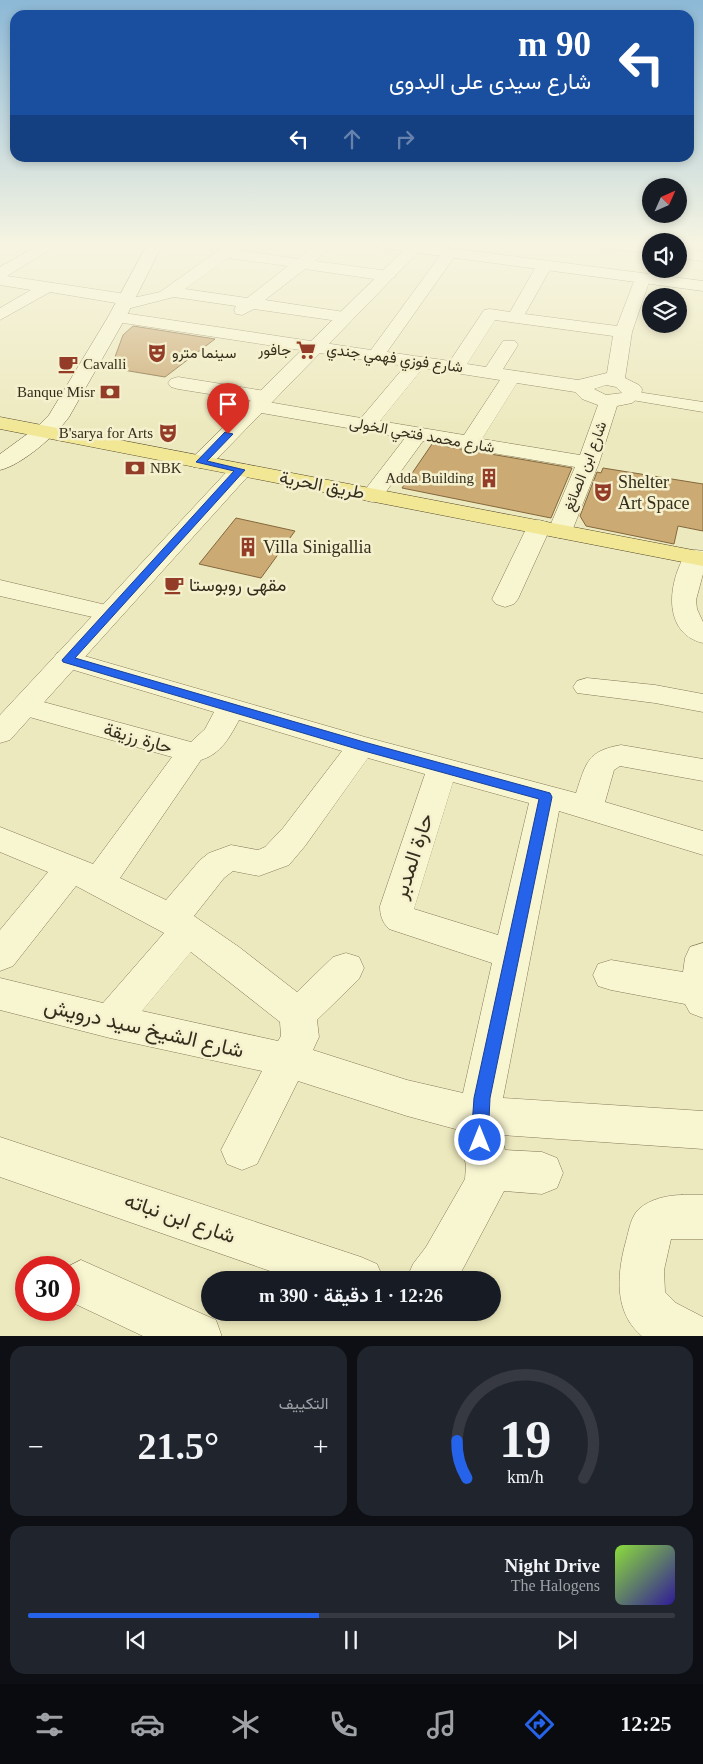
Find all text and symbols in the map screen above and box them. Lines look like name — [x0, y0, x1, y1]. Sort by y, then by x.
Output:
text: 90 m — [518, 25, 591, 64]
icon: left — [609, 30, 674, 95]
text: شارع سيدى على البدوى — [389, 69, 591, 94]
icon: left — [285, 125, 313, 153]
icon: ahead — [338, 125, 366, 153]
icon: right — [391, 125, 419, 153]
north arrow — [642, 178, 688, 222]
map controls — [642, 178, 687, 333]
button: sound — [642, 233, 687, 278]
button: layers — [642, 288, 687, 333]
supermarket icon: جافور — [295, 339, 317, 361]
street label: شارع فوزي فهمي جندي — [325, 341, 464, 380]
theatre icon: سينما مترو — [146, 342, 168, 364]
place label: جافور — [257, 342, 291, 359]
place label: سينما مترو — [172, 345, 236, 362]
cafe icon: Cavalli — [57, 353, 79, 375]
place label: Cavalli — [83, 356, 126, 372]
bank icon: Banque Misr — [99, 381, 121, 403]
pin — [207, 383, 249, 434]
place label: Banque Misr — [17, 384, 95, 400]
icon: arrive — [214, 390, 242, 418]
street label: شارع محمد فتحي الخولى — [347, 414, 496, 461]
street label: شارع ابن الصائغ — [561, 419, 612, 514]
theatre icon: B'sarya for Arts — [157, 422, 179, 444]
place label: B'sarya for Arts — [59, 425, 153, 441]
bank icon: NBK — [124, 457, 146, 479]
place label: NBK — [150, 460, 182, 476]
street label: طريق الحرية — [278, 467, 366, 504]
building icon: Adda Building — [478, 467, 500, 489]
place label: Adda Building — [385, 470, 474, 486]
place label: Shelter Art Space — [618, 472, 689, 513]
theatre icon: Shelter Art Space — [592, 481, 614, 503]
building icon: Villa Sinigallia — [237, 536, 259, 558]
place label: Villa Sinigallia — [263, 537, 371, 557]
cafe icon: مقهى روبوستا — [163, 574, 185, 596]
place label: مقهى روبوستا — [189, 575, 286, 596]
street label: حارة رزيقة — [101, 719, 175, 758]
street label: حارة المدبر — [388, 810, 439, 903]
street label: شارع الشيخ سيد درويش — [41, 993, 246, 1065]
position arrow — [453, 1113, 505, 1165]
street label: شارع ابن نباته — [121, 1188, 239, 1250]
speed limit sign: 30 — [15, 1256, 80, 1321]
text: 12:26 · 1 دقيقة · 390 m — [259, 1285, 443, 1306]
text: التكييف — [279, 1395, 329, 1412]
text: 19 — [499, 1411, 551, 1468]
text: 21.5° — [137, 1425, 219, 1467]
text: − — [28, 1431, 44, 1462]
text: + — [313, 1431, 328, 1462]
text: km/h — [506, 1467, 543, 1487]
text: Night Drive — [504, 1555, 600, 1576]
text: The Halogens — [511, 1577, 600, 1594]
icon: previous — [122, 1626, 150, 1654]
icon: pause — [337, 1626, 365, 1654]
icon: next — [553, 1626, 581, 1654]
icon: filters — [32, 1707, 67, 1742]
icon: car — [130, 1707, 165, 1742]
icon: climate — [228, 1707, 263, 1742]
icon: phone — [326, 1707, 361, 1742]
icon: music — [424, 1707, 459, 1742]
icon: directions — [522, 1707, 557, 1742]
text: 12:25 — [620, 1711, 671, 1736]

